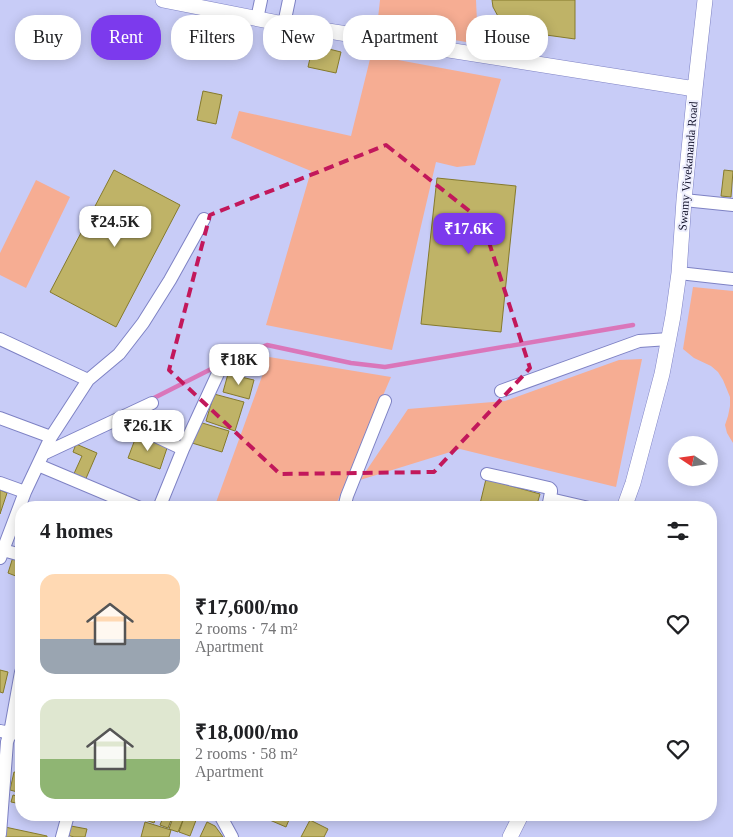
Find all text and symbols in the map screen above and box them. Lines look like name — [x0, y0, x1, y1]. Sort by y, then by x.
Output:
chip: Buy — [15, 15, 81, 60]
chip: Rent — [91, 15, 161, 60]
chip: Filters — [171, 15, 253, 60]
chip: New — [263, 15, 333, 60]
chip: Apartment — [343, 15, 456, 60]
chip: House — [466, 15, 548, 60]
street label: Swamy Vivekananda Road — [675, 101, 701, 231]
pin: ₹24.5K — [74, 206, 156, 248]
pin: ₹17.6K — [428, 212, 510, 255]
text: ₹24.5K — [90, 213, 140, 230]
text: ₹17.6K — [444, 220, 494, 237]
pin: ₹18K — [209, 344, 269, 386]
text: ₹18K — [220, 351, 258, 368]
pin: ₹26.1K — [107, 410, 189, 452]
text: ₹26.1K — [123, 417, 173, 434]
north arrow — [668, 436, 718, 486]
map controls — [668, 436, 718, 486]
icon: filters — [664, 517, 692, 545]
text: 4 homes — [40, 519, 113, 543]
icon: home — [80, 594, 140, 654]
text: ₹17,600/mo — [195, 595, 299, 619]
icon: heart — [664, 610, 692, 638]
text: 2 rooms · 74 m² — [195, 620, 298, 637]
text: Apartment — [195, 638, 263, 655]
icon: home — [80, 719, 140, 779]
text: ₹18,000/mo — [195, 720, 299, 744]
icon: heart — [664, 735, 692, 763]
text: 2 rooms · 58 m² — [195, 745, 298, 762]
text: Apartment — [195, 763, 263, 780]

